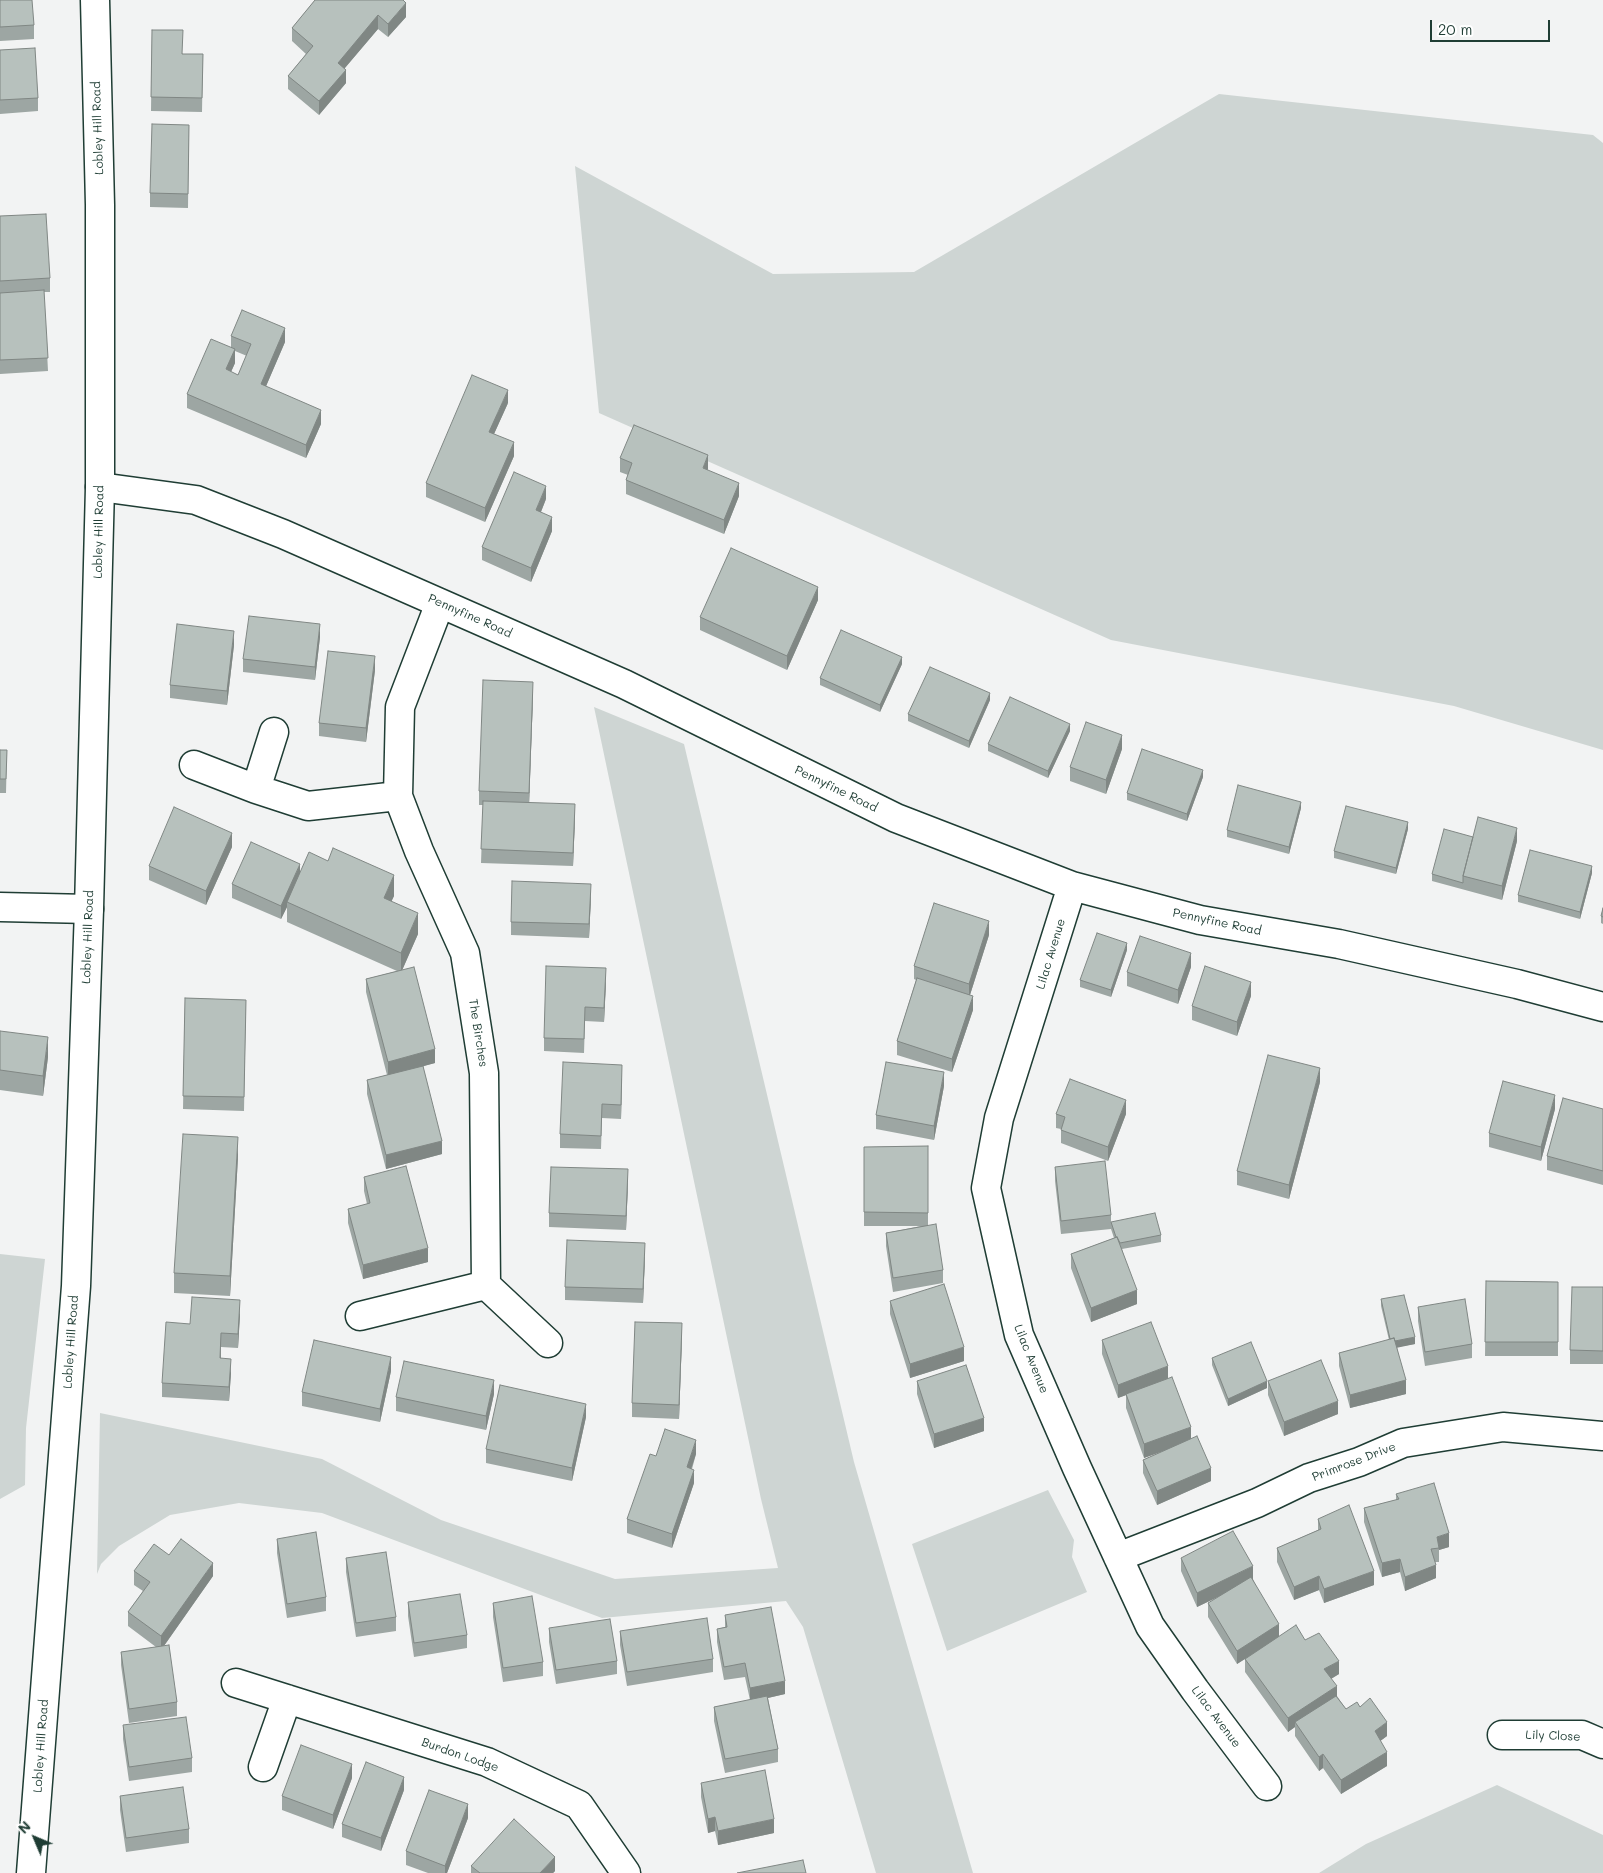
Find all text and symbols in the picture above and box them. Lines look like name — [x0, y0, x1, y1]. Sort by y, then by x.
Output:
scale bar — [1433, 10, 1553, 42]
text: 20 m — [1438, 19, 1472, 39]
street label: Lobley Hill Road — [89, 81, 107, 175]
street label: Lobley Hill Road — [91, 485, 107, 579]
street label: Pennyfine Road — [426, 591, 514, 641]
street label: Pennyfine Road — [792, 763, 880, 815]
street label: Lobley Hill Road — [79, 890, 97, 984]
street label: Pennyfine Road — [1171, 906, 1263, 938]
street label: Lilac Avenue — [1033, 917, 1069, 991]
street label: The Birches — [465, 998, 491, 1068]
street label: Lobley Hill Road — [61, 1295, 81, 1389]
street label: Lilac Avenue — [1011, 1323, 1051, 1395]
street label: Primrose Drive — [1310, 1439, 1398, 1485]
street label: Lilac Avenue — [1188, 1684, 1244, 1750]
street label: Lobley Hill Road — [31, 1699, 51, 1793]
street label: Lily Close — [1525, 1728, 1581, 1744]
street label: Burdon Lodge — [420, 1735, 500, 1775]
north arrow — [10, 1813, 60, 1863]
text: N — [14, 1817, 35, 1838]

